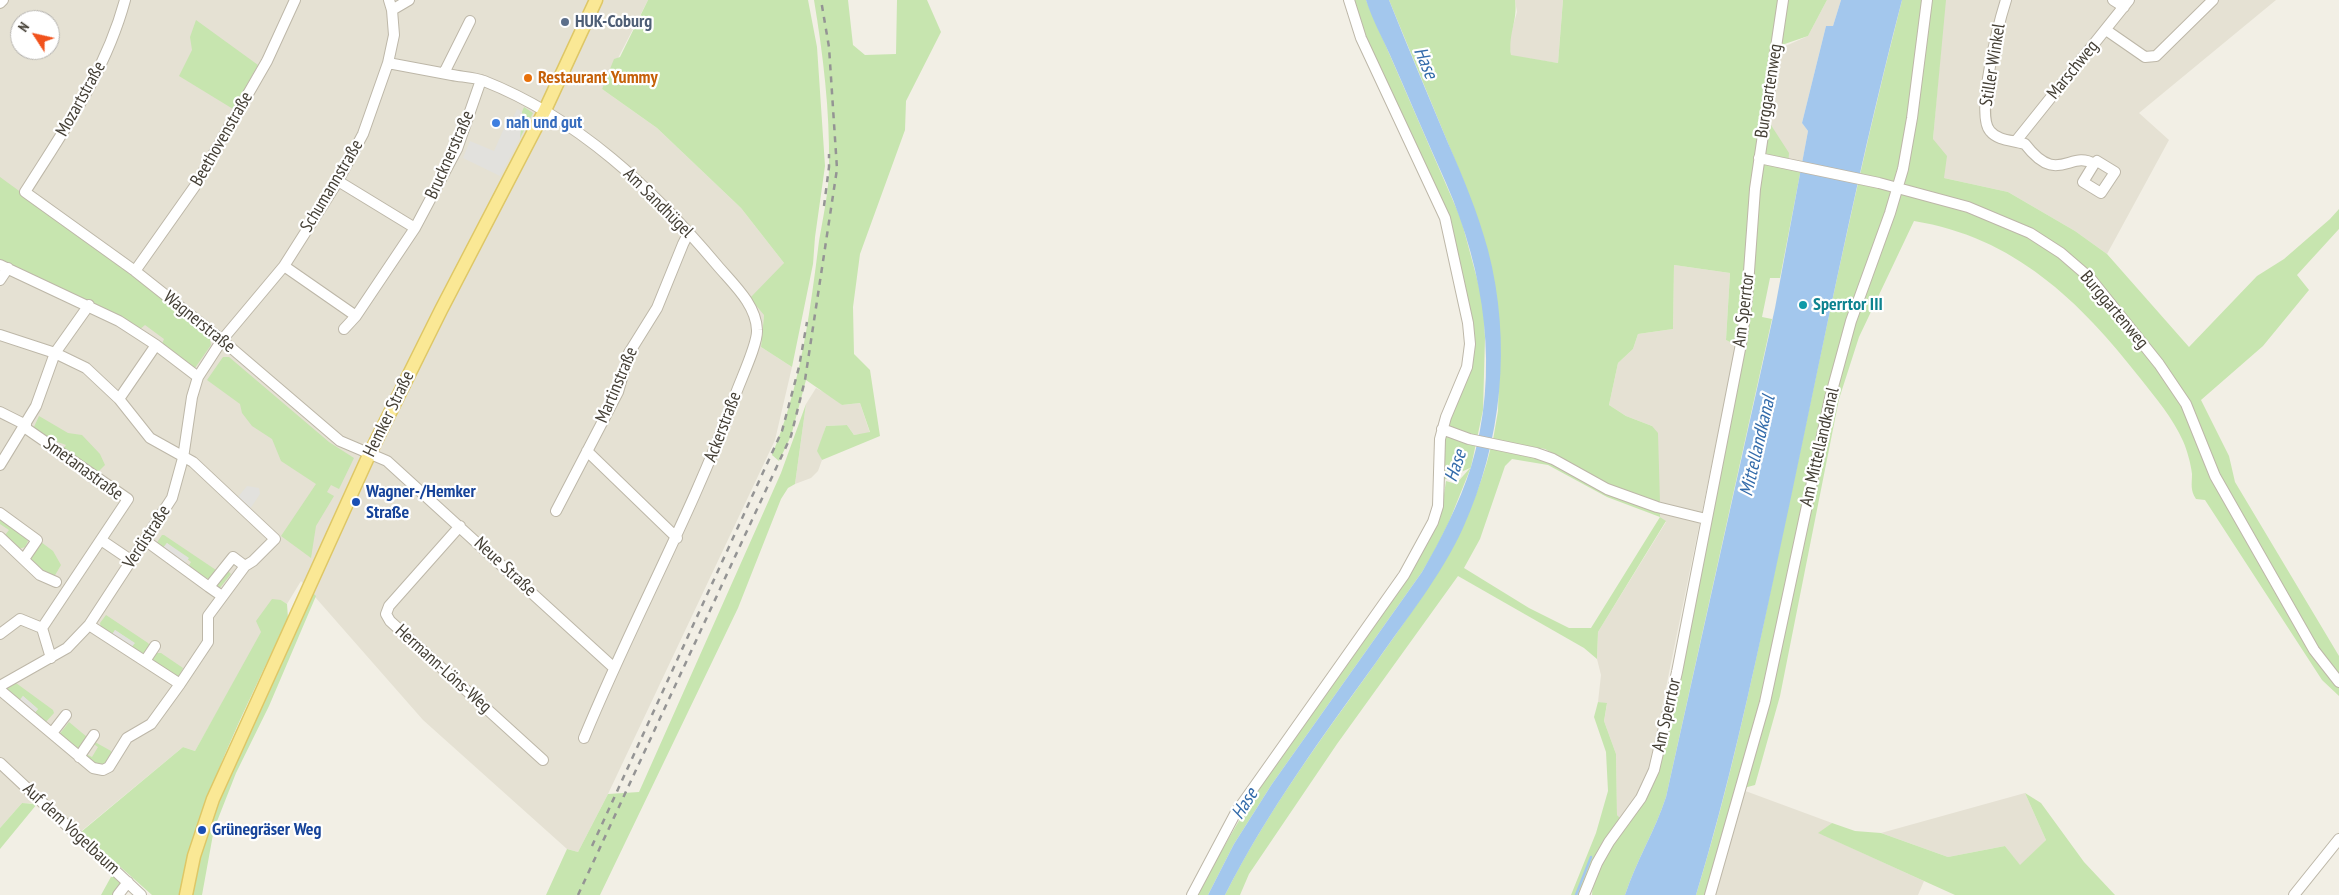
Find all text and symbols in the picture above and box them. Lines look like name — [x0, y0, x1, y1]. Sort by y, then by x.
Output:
north arrow — [10, 10, 60, 60]
place label: HUK-Coburg — [575, 11, 652, 33]
marker: HUK-Coburg — [559, 16, 571, 28]
text: N — [14, 19, 33, 35]
street label: Stiller Winkel — [1976, 22, 2010, 108]
street label: Marschweg — [2043, 36, 2103, 104]
street label: Burggartenweg — [1751, 42, 1787, 140]
water label: Hase — [1408, 44, 1442, 82]
street label: Mozartstraße — [52, 58, 110, 140]
place label: Restaurant Yummy — [538, 67, 658, 89]
marker: Restaurant Yummy — [522, 72, 534, 84]
street label: Beethovenstraße — [186, 88, 258, 190]
street label: Brucknerstraße — [421, 108, 479, 202]
place label: nah und gut — [506, 112, 582, 134]
marker: nah und gut — [490, 117, 502, 129]
street label: Schumannstraße — [296, 136, 368, 236]
street label: Am Sandhügel — [619, 164, 697, 242]
street label: Burggartenweg — [2075, 267, 2153, 353]
street label: Am Sperrtor — [1729, 272, 1759, 348]
street label: Wagnerstraße — [159, 287, 239, 357]
place label: Sperrtor III — [1813, 294, 1883, 316]
marker: Sperrtor III — [1797, 299, 1809, 311]
street label: Martinstraße — [591, 344, 643, 426]
street label: Hemker Straße — [359, 368, 419, 460]
street label: Am Mittellandkanal — [1796, 385, 1844, 509]
street label: Ackerstraße — [700, 389, 746, 465]
water label: Mittellandkanal — [1735, 393, 1781, 499]
street label: Smetanastraße — [39, 433, 127, 505]
water label: Hase — [1440, 447, 1472, 485]
place label: Wagner-/Hemker Straße — [366, 481, 476, 524]
marker: Wagner-/Hemker Straße — [350, 496, 362, 508]
street label: Verdistraße — [119, 501, 175, 573]
street label: Neue Straße — [469, 533, 541, 601]
street label: Hermann-Löns-Weg — [390, 620, 496, 718]
street label: Am Sperrtor — [1648, 676, 1686, 754]
street label: Auf dem Vogelbaum — [18, 779, 124, 879]
water label: Hase — [1227, 784, 1263, 824]
place label: Grünegräser Weg — [212, 819, 322, 841]
marker: Grünegräser Weg — [196, 824, 208, 836]

